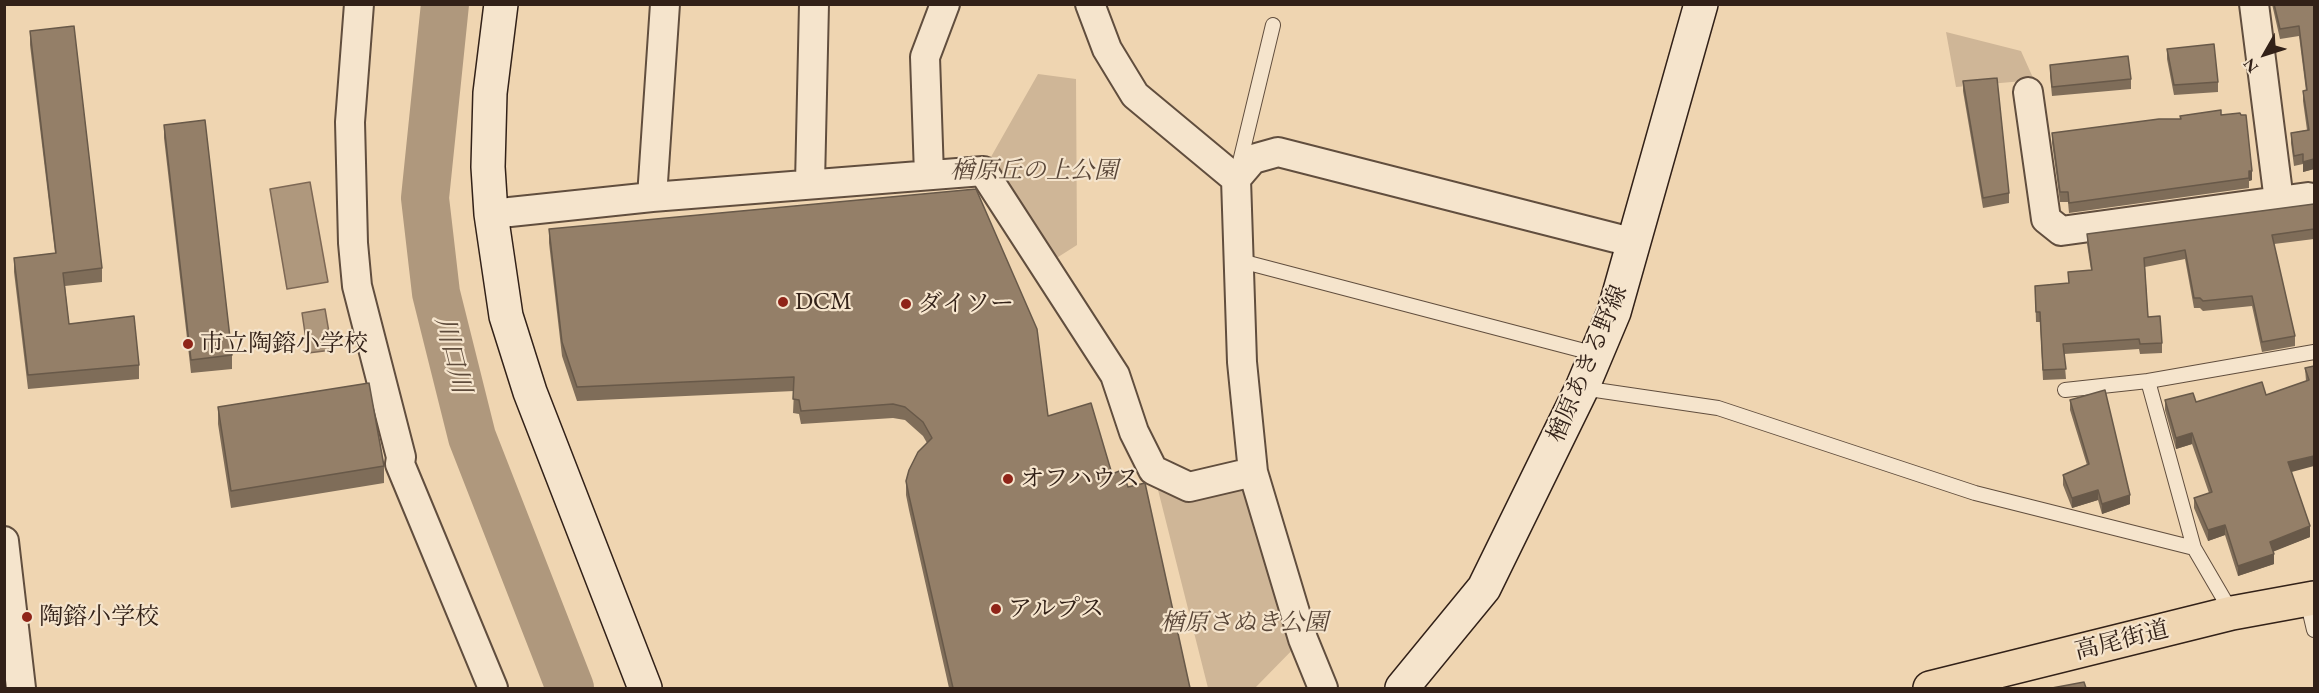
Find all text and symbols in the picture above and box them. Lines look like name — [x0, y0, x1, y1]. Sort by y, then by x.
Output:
north arrow — [2235, 24, 2295, 84]
text: N — [2238, 54, 2263, 77]
park label: 楢原丘の上公園 — [950, 157, 1118, 185]
street label: 楢原あきる野線 — [1542, 281, 1634, 447]
place label: DCM — [795, 288, 852, 316]
place label: ダイソー — [918, 290, 1014, 318]
marker: DCM — [776, 295, 790, 309]
marker: ダイソー — [899, 297, 913, 311]
water label: 川口川 — [427, 313, 477, 397]
place label: 市立陶鎔小学校 — [200, 330, 368, 358]
marker: 市立陶鎔小学校 — [181, 337, 195, 351]
place label: オフハウス — [1020, 465, 1140, 493]
marker: オフハウス — [1001, 472, 1015, 486]
place label: アルプス — [1008, 595, 1104, 623]
marker: アルプス — [989, 602, 1003, 616]
place label: 陶鎔小学校 — [39, 603, 159, 631]
park label: 楢原さぬき公園 — [1160, 609, 1328, 637]
marker: 陶鎔小学校 — [20, 610, 34, 624]
street label: 高尾街道 — [2072, 615, 2172, 667]

